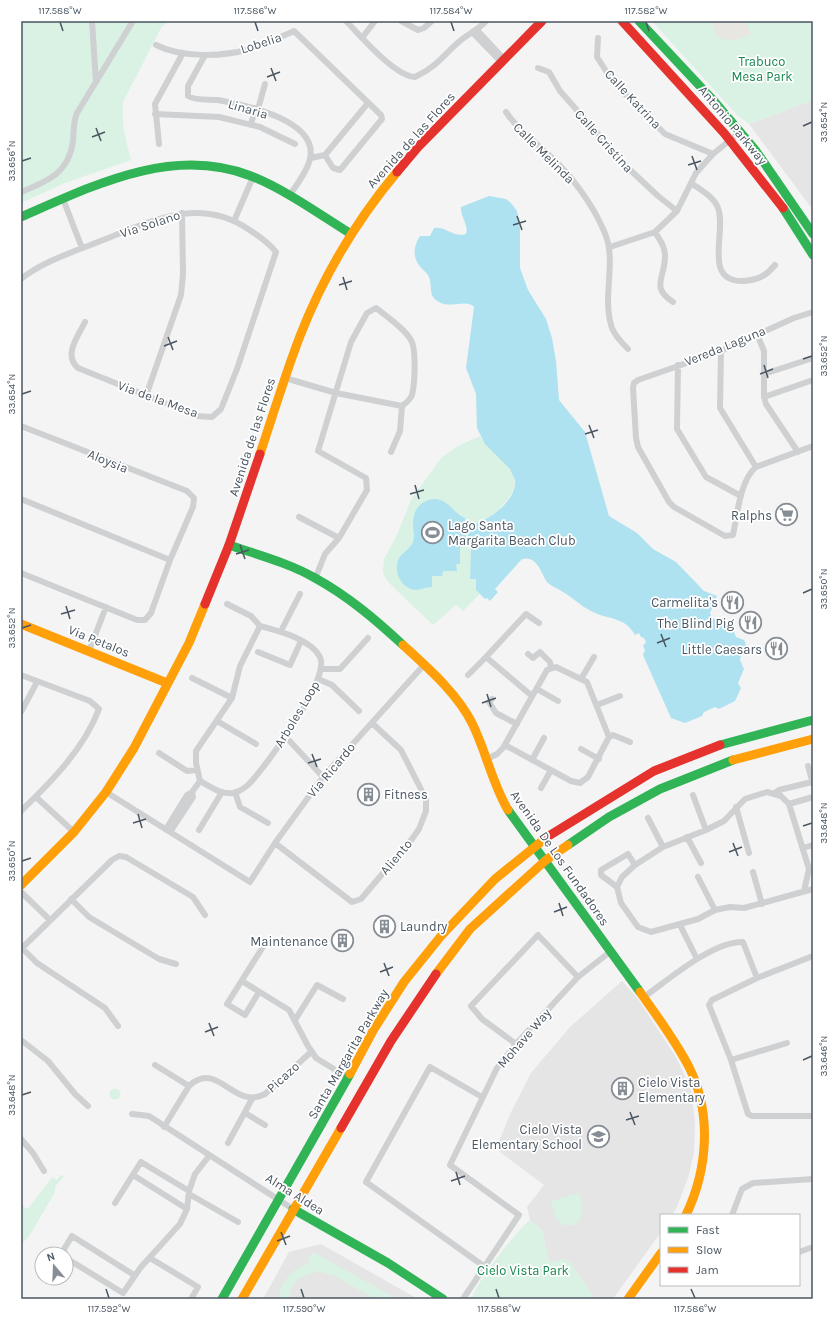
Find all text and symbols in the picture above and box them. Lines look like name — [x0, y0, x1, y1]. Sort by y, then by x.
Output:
text: 117.588°W — [38, 5, 82, 17]
text: 117.586°W — [234, 5, 277, 17]
text: 117.584°W — [430, 5, 472, 17]
text: 117.582°W — [624, 5, 668, 17]
street label: Lobelia — [239, 29, 283, 57]
park label: Trabuco Mesa Park — [731, 54, 793, 84]
street label: Calle Katrina — [602, 66, 664, 132]
street label: Antonio Parkway — [696, 83, 770, 167]
street label: Avenida de las Flores — [364, 89, 458, 191]
street label: Linaria — [226, 96, 270, 122]
text: 33.654°N — [818, 102, 830, 142]
street label: Calle Cristina — [572, 107, 636, 175]
street label: Calle Melinda — [510, 119, 578, 187]
text: 33.656°N — [6, 141, 18, 181]
street label: Via Solano — [118, 207, 182, 241]
street label: Vereda Laguna — [682, 323, 768, 369]
text: 33.652°N — [818, 335, 830, 377]
text: 33.654°N — [6, 374, 18, 414]
street label: Avenida de las Flores — [226, 376, 278, 498]
street label: Via de la Mesa — [116, 378, 200, 420]
street label: Aloysia — [86, 446, 130, 476]
supermarket icon: Ralphs — [774, 502, 800, 528]
place label: Ralphs — [731, 508, 772, 523]
place label: Lago Santa Margarita Beach Club — [448, 518, 576, 548]
sports icon: Lago Santa Margarita Beach Club — [420, 519, 446, 545]
text: 33.650°N — [818, 568, 830, 610]
restaurant icon: Carmelita's — [720, 589, 746, 615]
place label: Carmelita's — [651, 595, 718, 610]
text: 33.652°N — [6, 607, 18, 649]
restaurant icon: The Blind Pig — [737, 610, 763, 636]
place label: The Blind Pig — [657, 616, 735, 631]
street label: Via Petalos — [66, 622, 132, 660]
restaurant icon: Little Caesars — [764, 636, 790, 662]
place label: Little Caesars — [682, 642, 762, 657]
street label: Arboles Loop — [271, 678, 323, 750]
street label: Via Ricardo — [304, 740, 358, 800]
building icon: Fitness — [356, 781, 382, 807]
place label: Fitness — [384, 787, 428, 802]
street label: Avenida De Los Fundadores — [508, 788, 613, 929]
text: 33.648°N — [818, 802, 830, 844]
street label: Aliento — [377, 836, 415, 878]
text: 33.650°N — [6, 840, 18, 882]
building icon: Laundry — [371, 913, 397, 939]
place label: Laundry — [400, 919, 447, 934]
building icon: Maintenance — [330, 928, 356, 954]
place label: Maintenance — [250, 934, 328, 949]
street label: Santa Margarita Parkway — [305, 986, 391, 1122]
street label: Mohave Way — [494, 1005, 554, 1071]
text: 33.646°N — [818, 1036, 830, 1076]
street label: Picazo — [264, 1059, 302, 1095]
text: 33.648°N — [6, 1074, 18, 1116]
place label: Cielo Vista Elementary — [638, 1075, 705, 1105]
building icon: Cielo Vista Elementary — [610, 1076, 636, 1102]
place label: Cielo Vista Elementary School — [472, 1122, 582, 1152]
school or university icon: Cielo Vista Elementary School — [585, 1123, 611, 1149]
street label: Alma Aldea — [263, 1170, 327, 1218]
legend — [660, 1214, 800, 1286]
text: Fast — [696, 1223, 720, 1237]
text: Slow — [696, 1243, 722, 1257]
north arrow — [34, 1246, 74, 1286]
text: N — [45, 1250, 57, 1264]
park label: Cielo Vista Park — [477, 1263, 569, 1278]
text: Jam — [696, 1263, 719, 1277]
text: 117.592°W — [88, 1303, 130, 1315]
text: 117.590°W — [283, 1303, 325, 1315]
text: 117.588°W — [477, 1303, 521, 1315]
text: 117.586°W — [674, 1303, 717, 1315]

